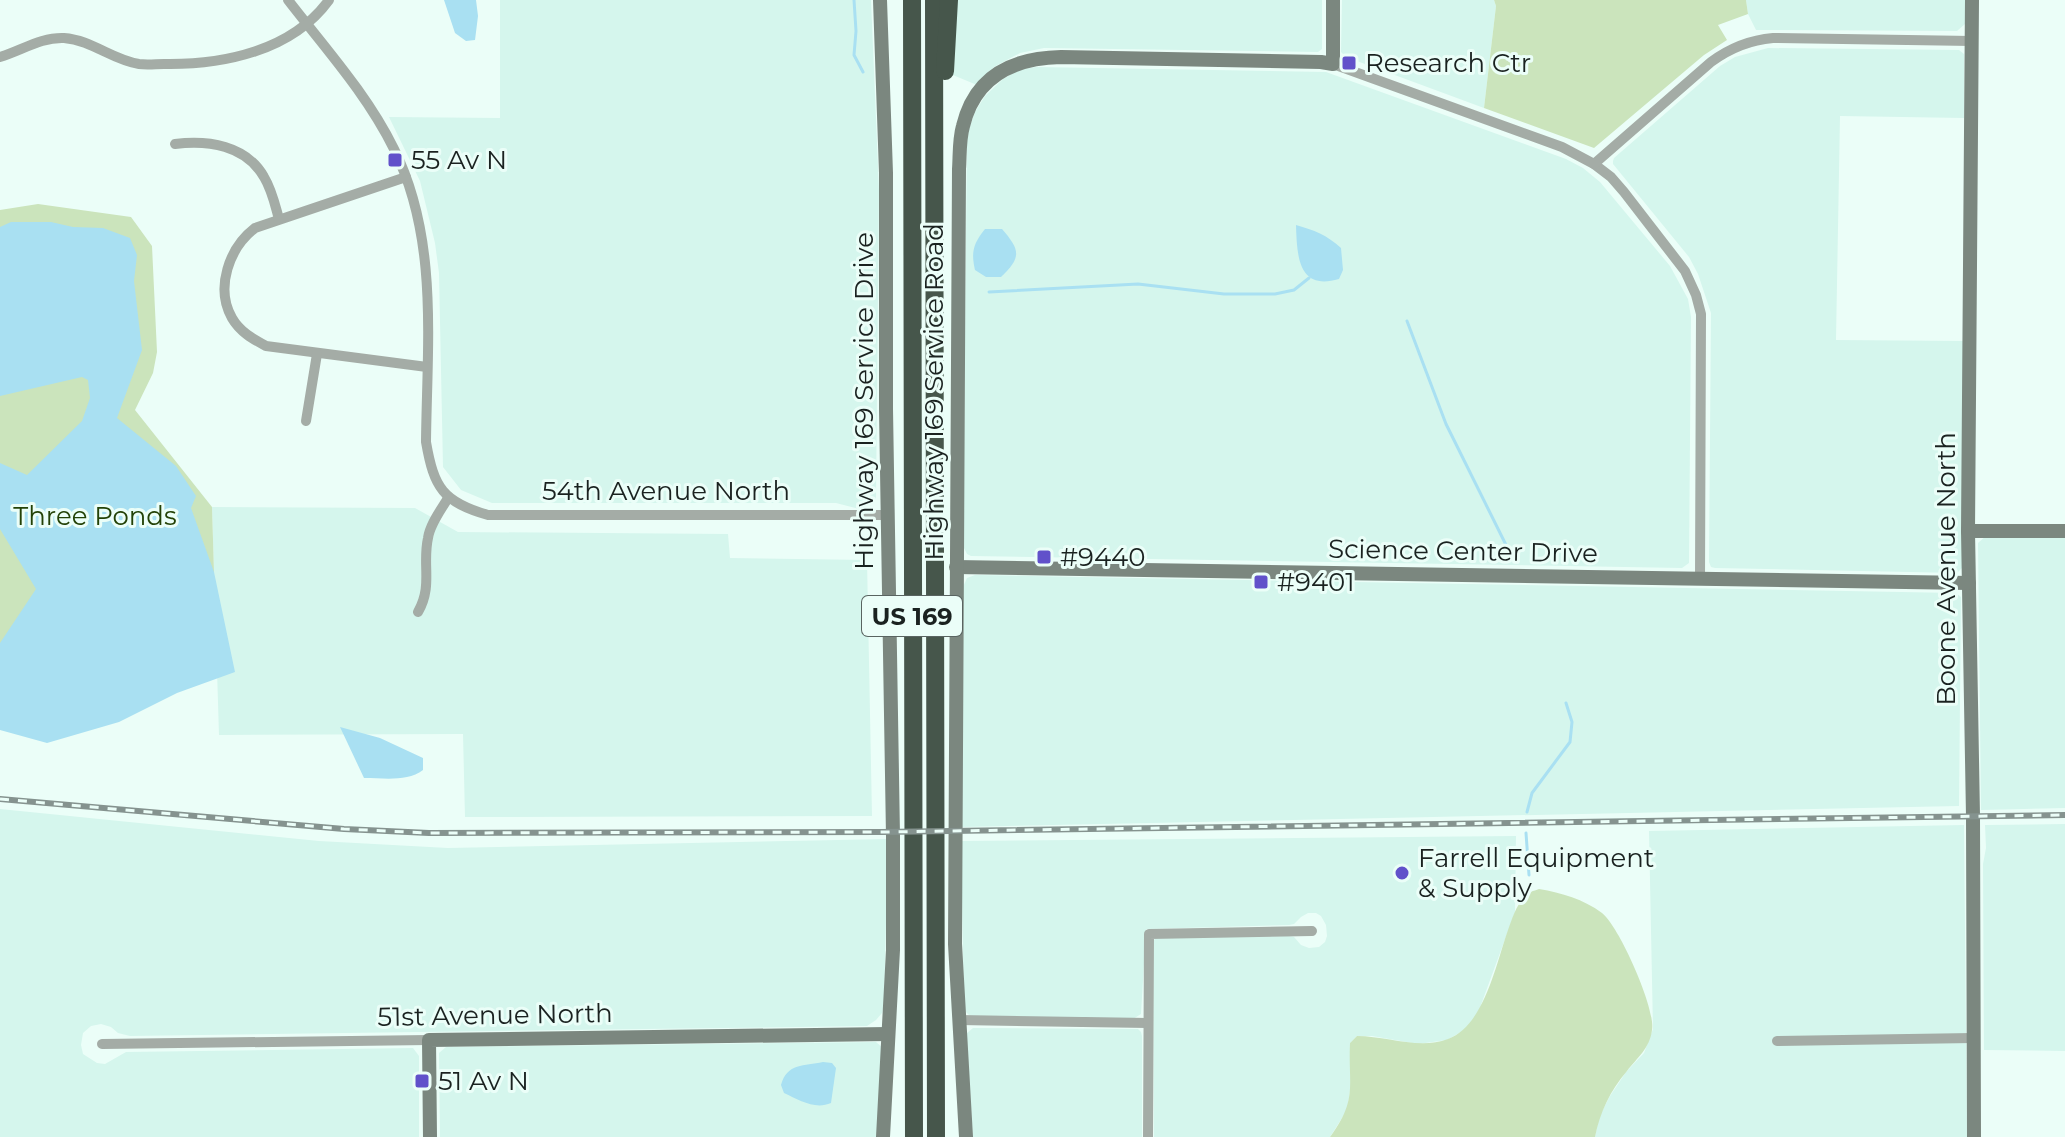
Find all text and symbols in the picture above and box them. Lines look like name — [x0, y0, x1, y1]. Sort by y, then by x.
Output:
place label: Research Ctr — [1365, 47, 1531, 79]
marker: Research Ctr — [1340, 54, 1358, 72]
place label: 55 Av N — [411, 144, 507, 176]
marker: 55 Av N — [386, 151, 404, 169]
street label: Highway 169 Service Road — [918, 223, 950, 561]
street label: Highway 169 Service Drive — [848, 232, 880, 570]
street label: Boone Avenue North — [1930, 432, 1962, 706]
street label: 54th Avenue North — [542, 475, 790, 507]
park label: Three Ponds — [13, 500, 177, 532]
street label: Science Center Drive — [1328, 533, 1598, 569]
place label: #9440 — [1060, 541, 1146, 573]
marker: #9440 — [1035, 548, 1053, 566]
place label: #9401 — [1277, 566, 1355, 598]
marker: #9401 — [1252, 573, 1270, 591]
road number: US 169 — [862, 596, 962, 636]
place label: Farrell Equipment & Supply — [1418, 842, 1654, 904]
marker: Farrell Equipment & Supply — [1393, 864, 1411, 882]
street label: 51st Avenue North — [377, 997, 613, 1033]
place label: 51 Av N — [438, 1065, 529, 1097]
marker: 51 Av N — [413, 1072, 431, 1090]

